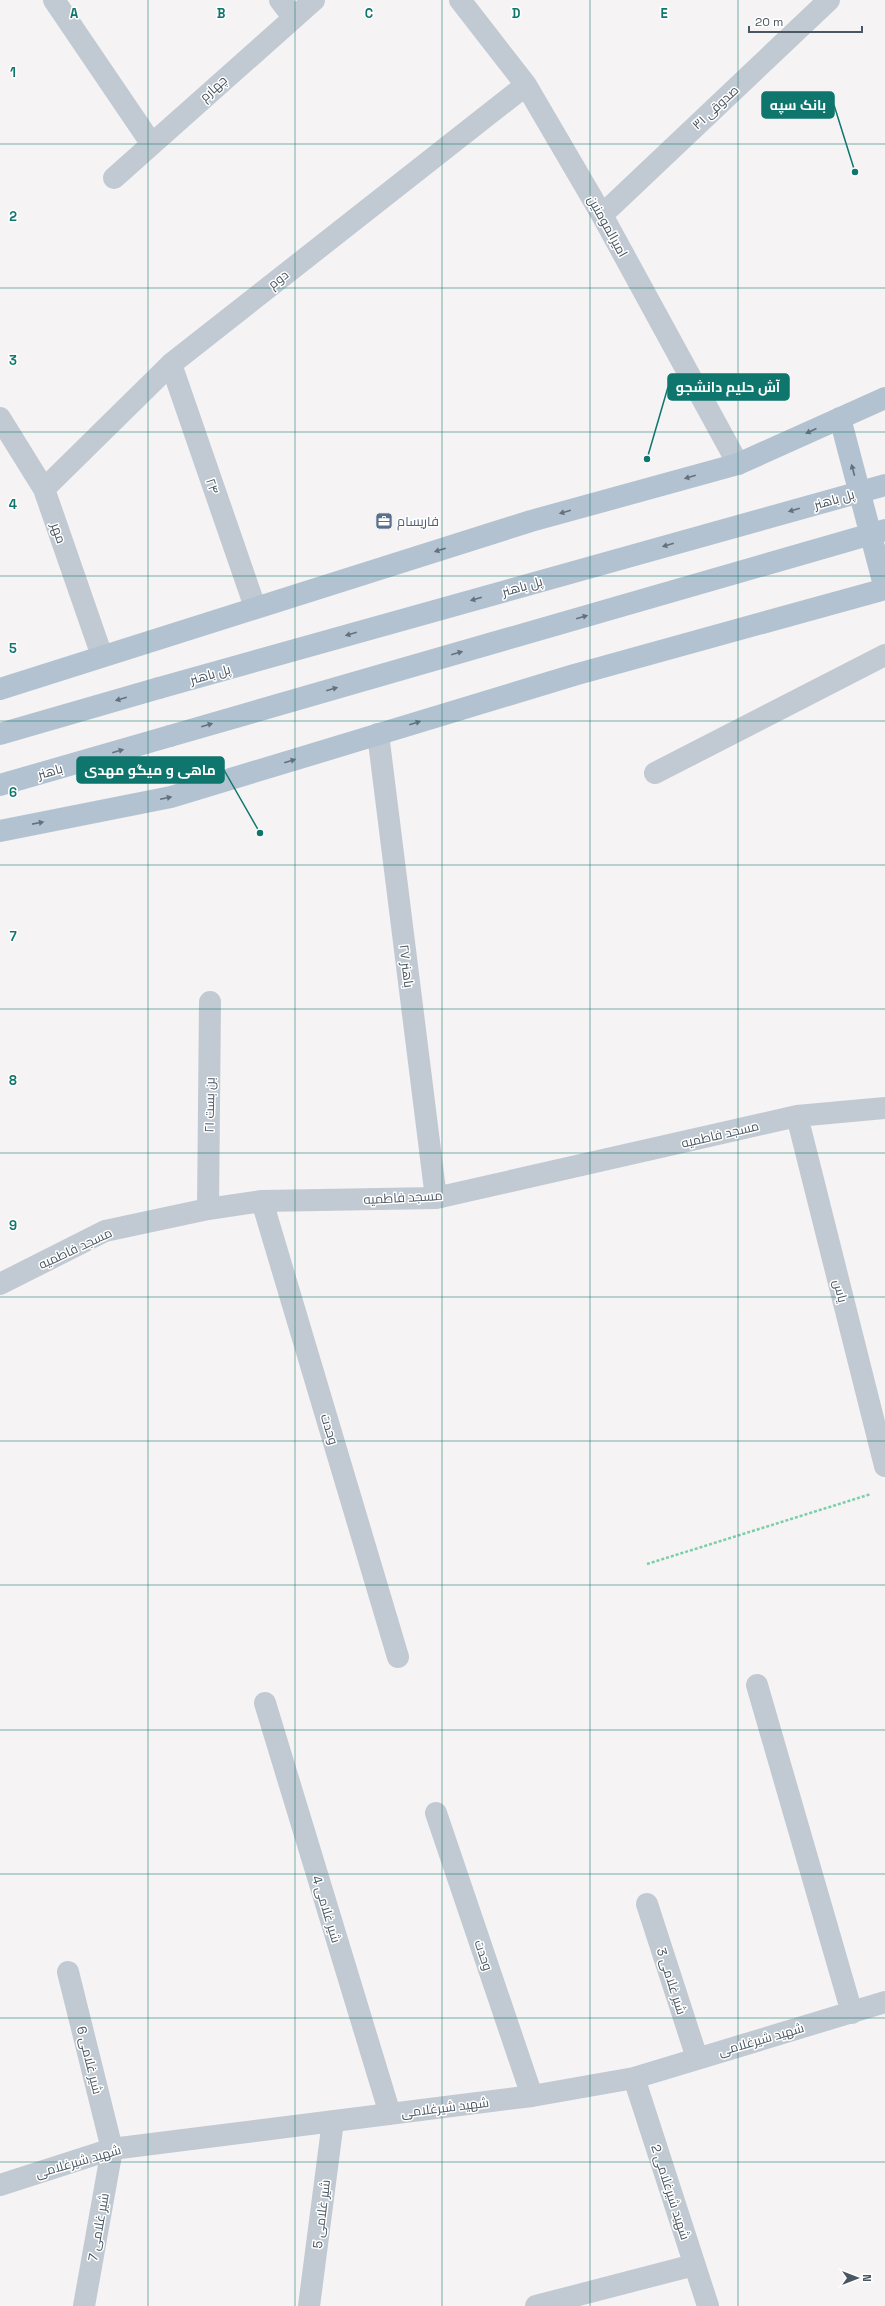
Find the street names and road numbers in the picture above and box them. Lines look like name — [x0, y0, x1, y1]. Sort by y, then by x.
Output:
street label: چهارم — [196, 72, 231, 106]
street label: صدوقی ۳۱ — [688, 81, 742, 133]
street label: امیرالمومنین — [584, 192, 631, 260]
street label: دوم — [265, 266, 293, 294]
street label: ۲۴ — [202, 476, 223, 497]
street label: پل باهنر — [811, 485, 857, 515]
street label: مهر — [47, 520, 70, 546]
street label: پل باهنر — [499, 572, 545, 602]
street label: پل باهنر — [187, 660, 233, 690]
street label: باهنر — [35, 760, 65, 783]
street label: باهنر ۲۷ — [395, 943, 418, 989]
street label: بن بست ۲۱ — [201, 1077, 218, 1133]
street label: مسجد فاطمیه — [680, 1117, 761, 1152]
street label: مسجد فاطمیه — [363, 1187, 443, 1208]
street label: مسجد فاطمیه — [36, 1224, 115, 1273]
street label: یاس — [829, 1278, 852, 1305]
street label: وحدت — [317, 1412, 342, 1447]
street label: شیر غلامی 4 — [308, 1873, 345, 1945]
street label: وحدت — [470, 1937, 497, 1973]
street label: شیر غلامی 3 — [653, 1946, 690, 2017]
street label: شهید شیرغلامی — [716, 2019, 806, 2060]
street label: شیر غلامی 6 — [73, 2024, 106, 2096]
street label: شهید شیرغلامی — [400, 2094, 490, 2121]
street label: شهید شیرغلامی — [33, 2141, 123, 2182]
street label: شهید شیرغلامی 2 — [647, 2142, 694, 2242]
street label: شیر غلامی 5 — [309, 2179, 334, 2249]
street label: شیر غلامی 7 — [84, 2192, 113, 2262]

